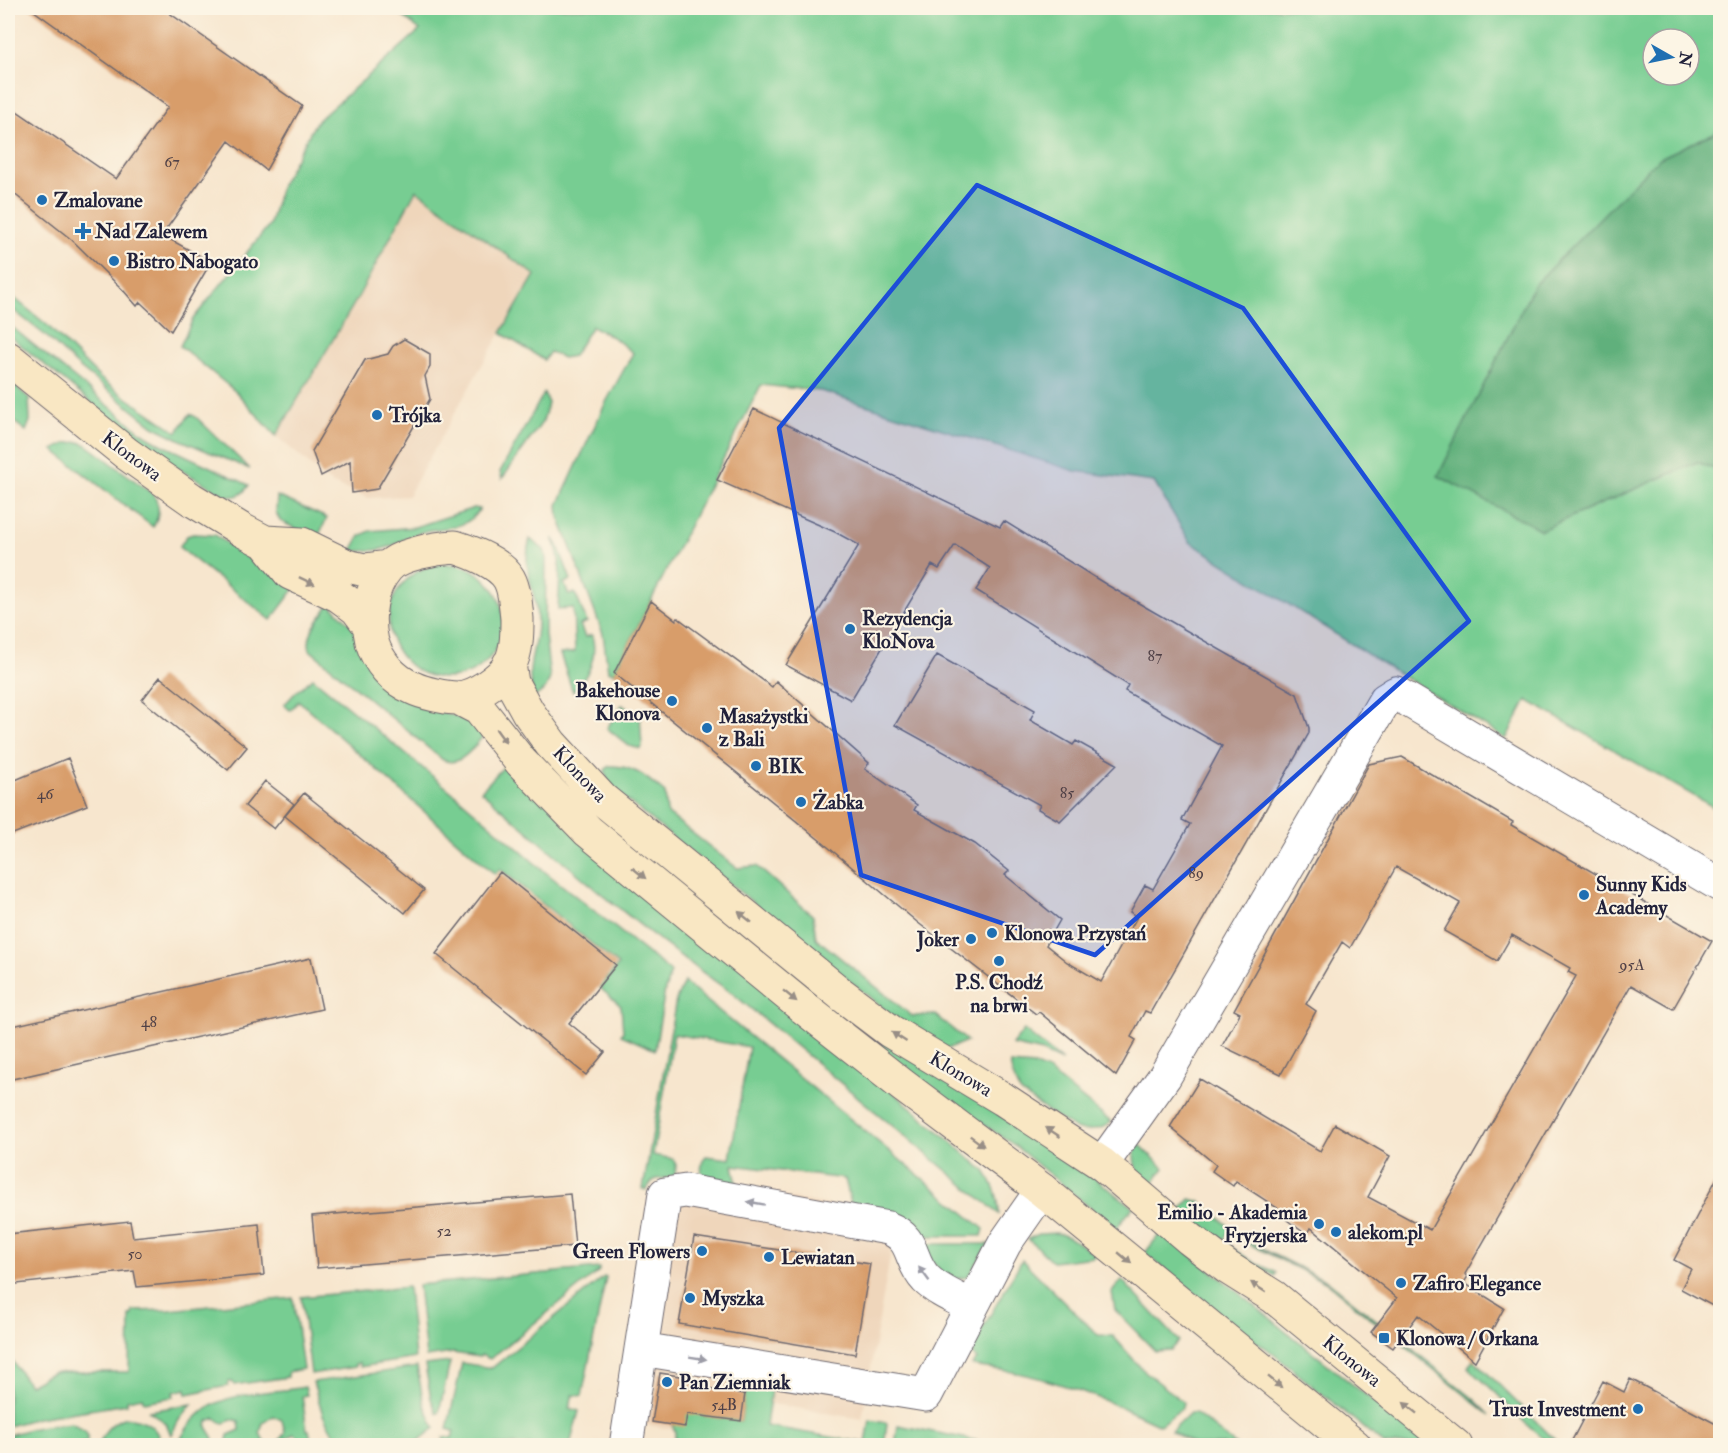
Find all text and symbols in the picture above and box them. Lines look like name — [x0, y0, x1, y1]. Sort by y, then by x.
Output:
north arrow — [1641, 27, 1701, 87]
text: N — [1674, 50, 1696, 68]
house number: 67 — [164, 152, 180, 172]
place label: Zmalovane — [54, 188, 143, 213]
marker: Zmalovane — [35, 193, 49, 207]
place label: Nad Zalewem — [94, 219, 208, 244]
marker: Nad Zalewem — [76, 224, 90, 238]
place label: Bistro Nabogato — [126, 249, 258, 275]
marker: Bistro Nabogato — [107, 254, 121, 268]
place label: Trójka — [388, 403, 442, 428]
marker: Trójka — [370, 408, 384, 422]
street label: Klonowa — [97, 425, 168, 487]
one-way arrow — [298, 576, 315, 585]
place label: Rezydencja KloNova — [862, 606, 953, 654]
marker: Rezydencja KloNova — [843, 622, 857, 636]
house number: 87 — [1148, 646, 1163, 666]
place label: Bakehouse Klonova — [575, 678, 661, 726]
marker: Bakehouse Klonova — [665, 694, 679, 708]
place label: Masażystki z Bali — [718, 704, 809, 752]
marker: Masażystki z Bali — [700, 721, 714, 735]
one-way arrow — [495, 727, 507, 743]
street label: Klonowa — [547, 740, 613, 808]
place label: BIK — [768, 754, 804, 779]
marker: BIK — [749, 759, 763, 773]
house number: 85 — [1060, 783, 1074, 803]
house number: 46 — [37, 784, 54, 804]
place label: Żabka — [813, 789, 864, 815]
marker: Żabka — [794, 795, 808, 809]
house number: 89 — [1188, 863, 1204, 883]
one-way arrow — [631, 866, 647, 879]
place label: Sunny Kids Academy — [1595, 872, 1687, 921]
marker: Sunny Kids Academy — [1577, 888, 1591, 902]
one-way arrow — [738, 911, 753, 923]
place label: Klonowa Przystań — [1004, 921, 1147, 947]
marker: Klonowa Przystań — [985, 926, 999, 940]
place label: Joker — [916, 927, 960, 952]
marker: Joker — [964, 932, 978, 946]
marker: P.S. Chodź na brwi — [992, 954, 1006, 968]
house number: 95A — [1618, 955, 1645, 975]
place label: P.S. Chodź na brwi — [955, 970, 1043, 1018]
one-way arrow — [782, 990, 797, 1002]
house number: 48 — [141, 1012, 158, 1032]
one-way arrow — [891, 1031, 907, 1042]
street label: Klonowa — [925, 1046, 998, 1103]
one-way arrow — [1045, 1126, 1061, 1137]
one-way arrow — [969, 1135, 985, 1148]
one-way arrow — [746, 1199, 765, 1208]
place label: Emilio - Akademia Fryzjerska — [1157, 1200, 1308, 1249]
marker: Emilio - Akademia Fryzjerska — [1312, 1217, 1326, 1231]
place label: alekom.pl — [1348, 1220, 1424, 1246]
house number: 52 — [436, 1221, 452, 1241]
marker: alekom.pl — [1329, 1225, 1343, 1239]
place label: Green Flowers — [573, 1239, 690, 1264]
house number: 50 — [127, 1244, 143, 1264]
marker: Green Flowers — [695, 1244, 709, 1258]
place label: Lewiatan — [781, 1245, 855, 1270]
marker: Lewiatan — [762, 1250, 776, 1264]
one-way arrow — [1117, 1251, 1132, 1264]
one-way arrow — [918, 1266, 930, 1281]
place label: Zafiro Elegance — [1413, 1271, 1542, 1297]
marker: Zafiro Elegance — [1394, 1276, 1408, 1290]
one-way arrow — [1250, 1281, 1266, 1292]
place label: Myszka — [701, 1286, 765, 1312]
marker: Myszka — [683, 1291, 697, 1305]
place label: Klonowa / Orkana — [1396, 1326, 1539, 1351]
street label: Klonowa — [1317, 1330, 1387, 1393]
marker: Klonowa / Orkana — [1377, 1331, 1391, 1345]
one-way arrow — [689, 1354, 708, 1363]
place label: Pan Ziemniak — [679, 1370, 791, 1395]
marker: Pan Ziemniak — [660, 1375, 674, 1389]
one-way arrow — [1267, 1375, 1283, 1388]
house number: 54B — [711, 1395, 737, 1415]
place label: Trust Investment — [1488, 1397, 1627, 1422]
marker: Trust Investment — [1631, 1402, 1645, 1416]
one-way arrow — [1403, 1403, 1418, 1415]

